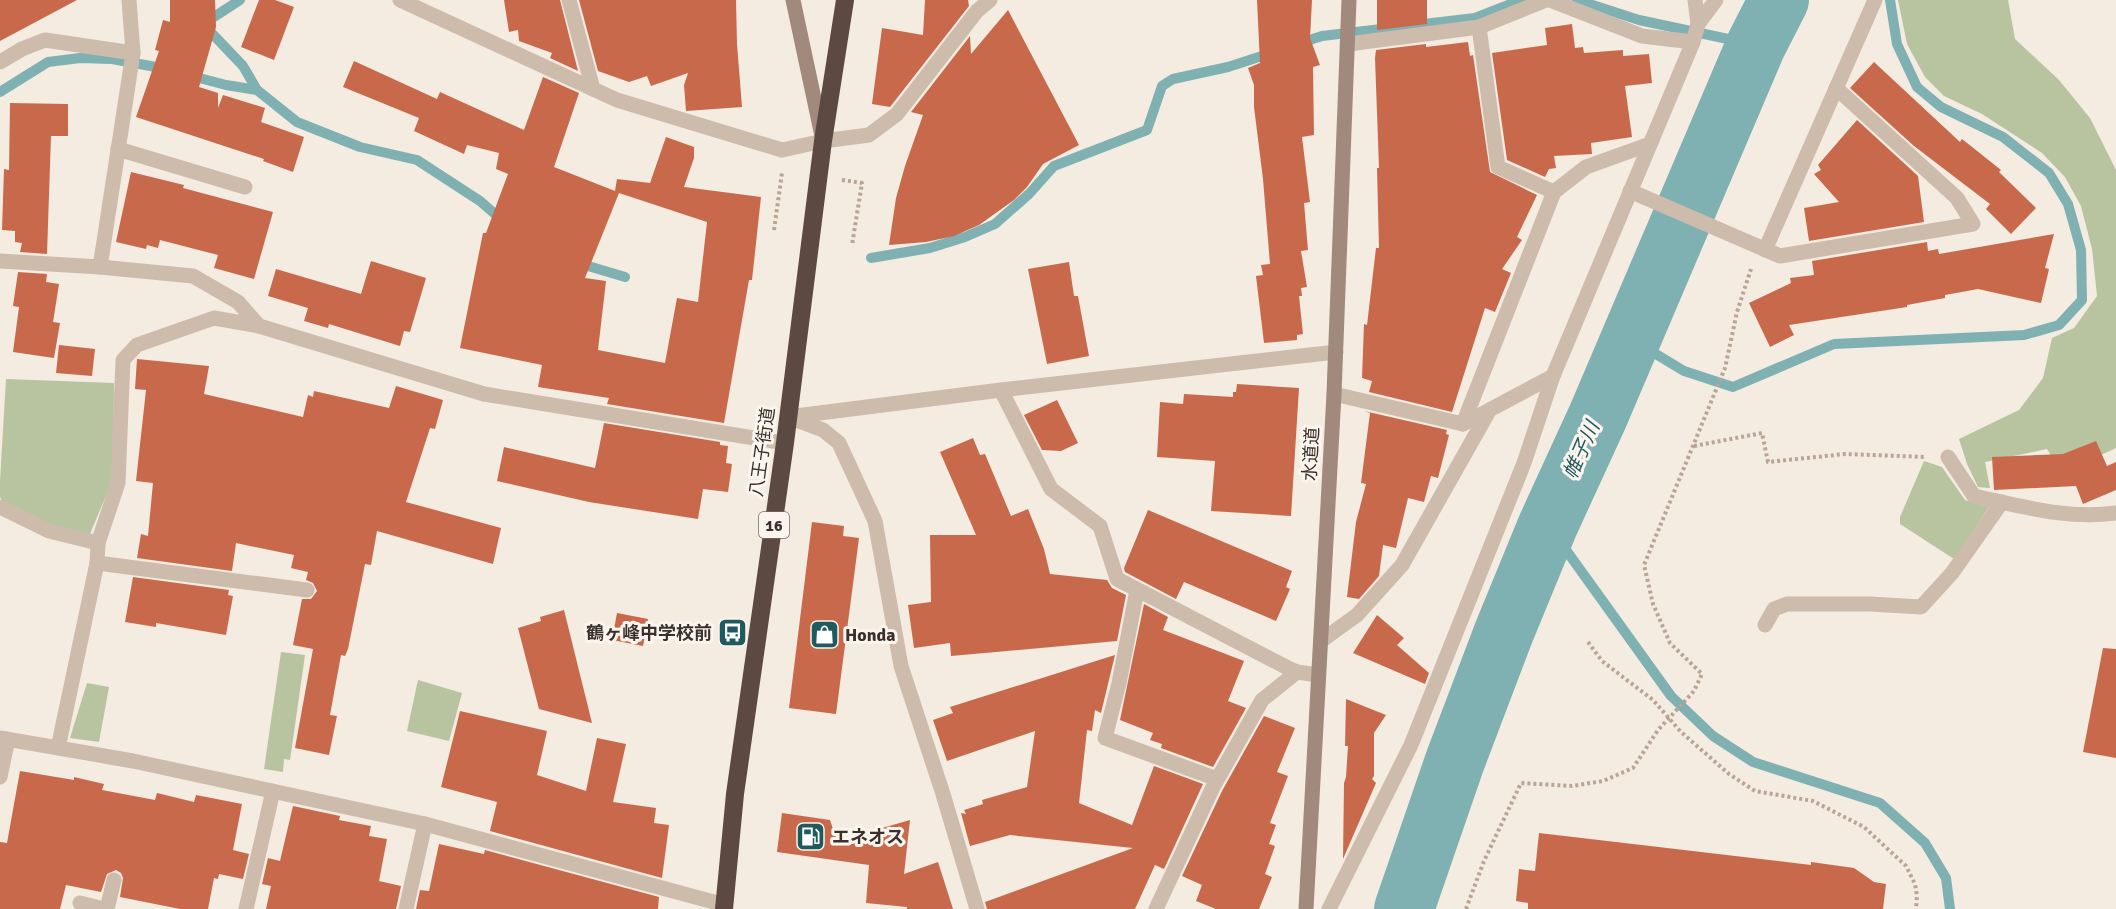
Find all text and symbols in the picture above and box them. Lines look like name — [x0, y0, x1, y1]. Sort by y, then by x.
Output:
street label: 八王子街道 — [745, 406, 779, 498]
water label: 帷子川 — [1558, 416, 1606, 483]
street label: 水道道 — [1299, 426, 1323, 482]
road number: 16 — [759, 512, 789, 538]
bus stop icon: 鶴ヶ峰中学校前 — [717, 617, 749, 649]
shop icon: Honda — [808, 619, 840, 651]
place label: 鶴ヶ峰中学校前 — [586, 622, 712, 644]
place label: Honda — [845, 624, 896, 646]
fuel station icon: エネオス — [795, 821, 827, 853]
place label: エネオス — [832, 826, 904, 848]

